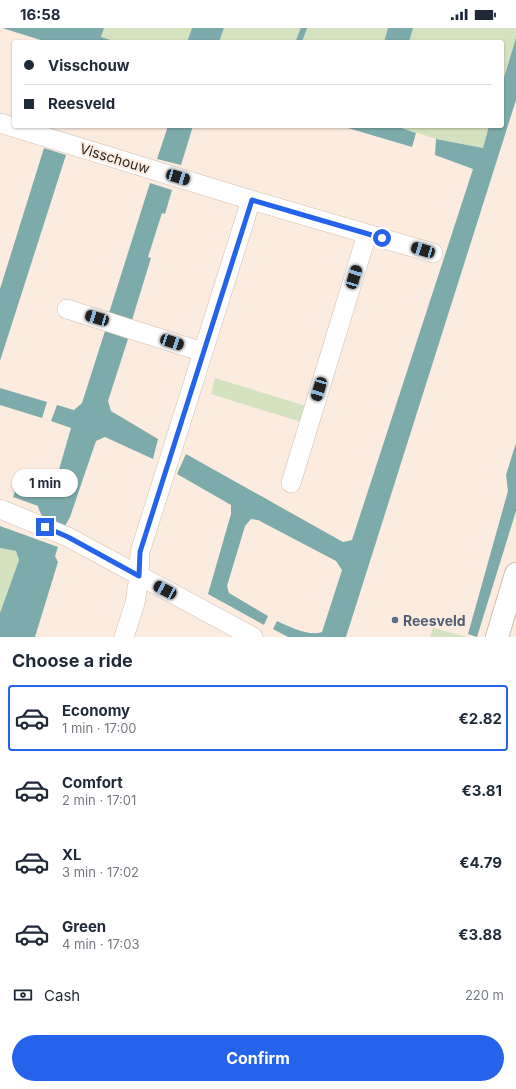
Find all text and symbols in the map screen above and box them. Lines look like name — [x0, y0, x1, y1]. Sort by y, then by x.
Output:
text: 16:58 — [20, 5, 61, 24]
text: Visschouw — [48, 56, 130, 75]
text: Reesveld — [48, 94, 115, 113]
street label: Visschouw — [78, 139, 152, 177]
car — [165, 168, 191, 186]
route start — [373, 229, 391, 247]
car — [410, 241, 436, 259]
car — [345, 264, 363, 290]
car — [84, 309, 110, 327]
car — [159, 333, 185, 351]
car — [310, 376, 328, 402]
callout: 1 min — [12, 469, 78, 497]
text: 1 min — [29, 475, 61, 491]
route end — [36, 518, 54, 536]
car — [152, 579, 178, 601]
place label: Reesveld — [403, 612, 466, 629]
marker: Reesveld — [390, 615, 400, 625]
text: Choose a ride — [12, 650, 133, 671]
icon: car — [14, 700, 50, 736]
text: Economy — [62, 701, 130, 720]
text: €2.82 — [458, 709, 502, 728]
text: 1 min · 17:00 — [62, 720, 137, 736]
icon: car — [14, 772, 50, 808]
text: Comfort — [62, 773, 123, 792]
text: €3.81 — [462, 781, 502, 800]
text: 2 min · 17:01 — [62, 792, 136, 808]
icon: car — [14, 844, 50, 880]
text: XL — [62, 845, 82, 864]
text: €4.79 — [459, 853, 502, 872]
text: 3 min · 17:02 — [62, 864, 139, 880]
icon: car — [14, 916, 50, 952]
text: Green — [62, 917, 106, 936]
text: €3.88 — [458, 925, 502, 944]
text: 4 min · 17:03 — [62, 936, 140, 952]
icon: cash — [12, 984, 34, 1006]
text: Cash — [44, 986, 80, 1005]
text: 220 m — [465, 987, 504, 1003]
button: Confirm — [12, 1035, 504, 1081]

